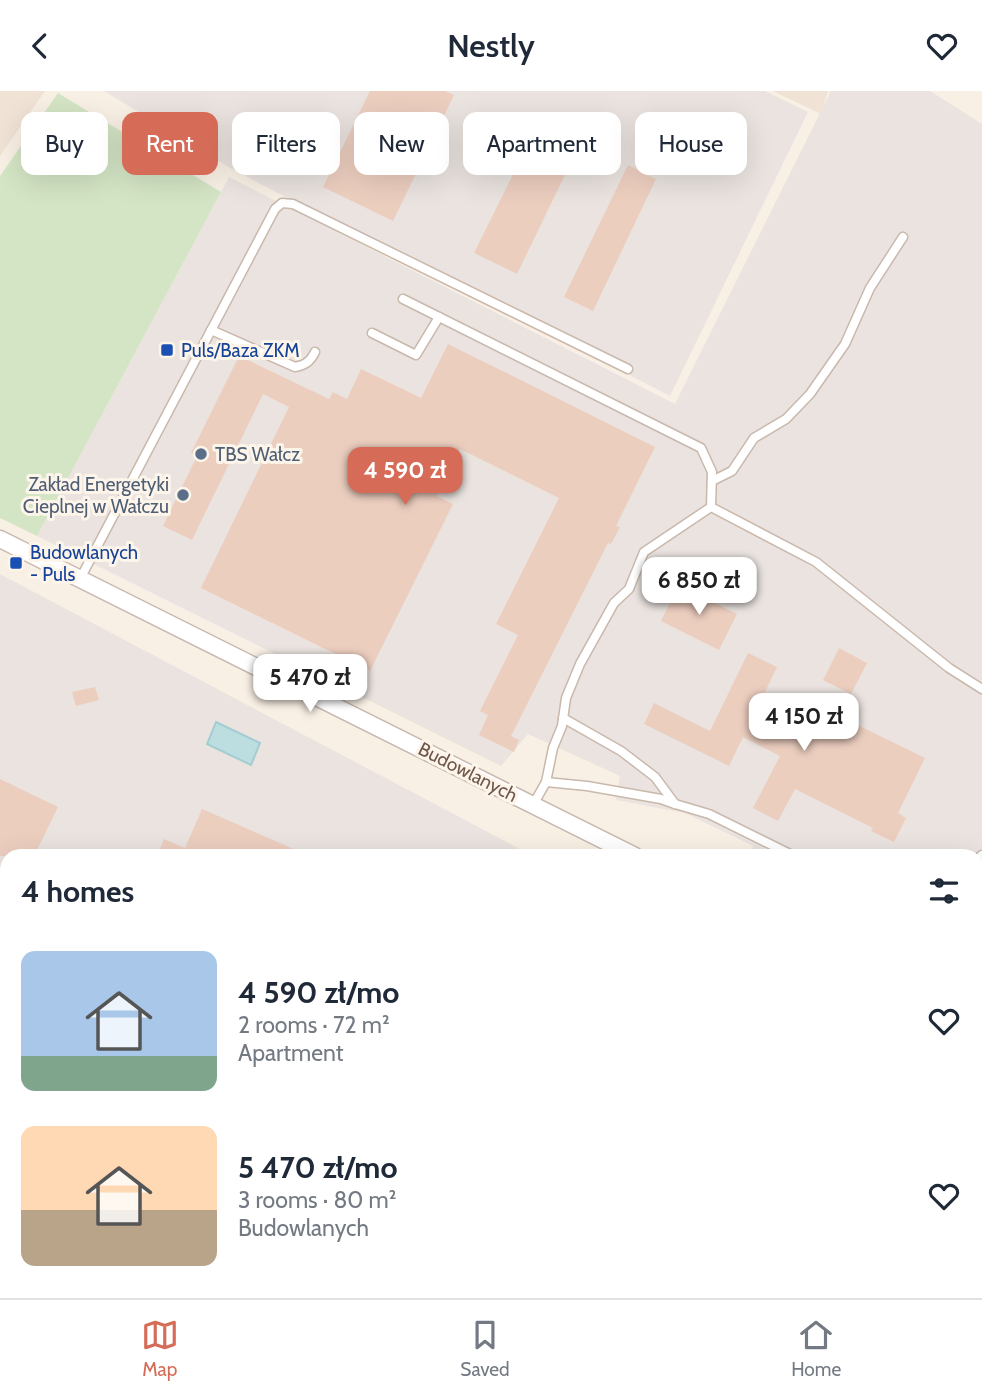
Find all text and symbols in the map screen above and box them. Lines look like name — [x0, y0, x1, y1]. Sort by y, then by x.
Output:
text: Nestly — [447, 26, 535, 65]
icon: back — [21, 27, 59, 65]
icon: heart — [923, 27, 961, 65]
chip: Buy — [21, 112, 108, 175]
chip: Rent — [122, 112, 218, 175]
chip: Filters — [232, 112, 340, 175]
chip: New — [354, 112, 449, 175]
chip: Apartment — [463, 112, 621, 175]
chip: House — [635, 112, 747, 175]
place label: Puls/Baza ZKM — [181, 339, 300, 362]
marker: Puls/Baza ZKM — [159, 342, 175, 358]
place label: TBS Wałcz — [215, 443, 300, 466]
marker: TBS Wałcz — [193, 446, 209, 462]
pin: 4 590 zł — [333, 447, 477, 507]
text: 4 590 zł — [364, 456, 446, 484]
place label: Zakład Energetyki Cieplnej w Wałczu — [23, 473, 169, 518]
marker: Zakład Energetyki Cieplnej w Wałczu — [175, 487, 191, 503]
place label: Budowlanych - Puls — [30, 541, 138, 586]
marker: Budowlanych - Puls — [8, 555, 24, 571]
pin: 6 850 zł — [627, 557, 771, 617]
text: 6 850 zł — [658, 566, 740, 594]
pin: 5 470 zł — [238, 655, 382, 714]
text: 5 470 zł — [269, 663, 351, 691]
pin: 4 150 zł — [732, 693, 876, 753]
text: 4 150 zł — [765, 702, 843, 730]
street label: Budowlanych — [415, 737, 521, 807]
icon: filters — [925, 872, 963, 910]
text: 4 homes — [21, 873, 134, 910]
text: 4 590 zł/mo — [238, 974, 399, 1011]
icon: home — [77, 979, 161, 1063]
icon: heart — [925, 1002, 963, 1040]
text: 2 rooms · 72 m² — [238, 1011, 390, 1039]
text: Apartment — [238, 1039, 343, 1067]
text: 5 470 zł/mo — [238, 1149, 397, 1186]
icon: home — [77, 1154, 161, 1238]
icon: heart — [925, 1177, 963, 1215]
text: 3 rooms · 80 m² — [238, 1186, 396, 1214]
text: Budowlanych — [238, 1214, 369, 1242]
tab: Map — [141, 1316, 179, 1381]
tab: Saved — [460, 1316, 510, 1381]
tab: Home — [791, 1316, 841, 1381]

